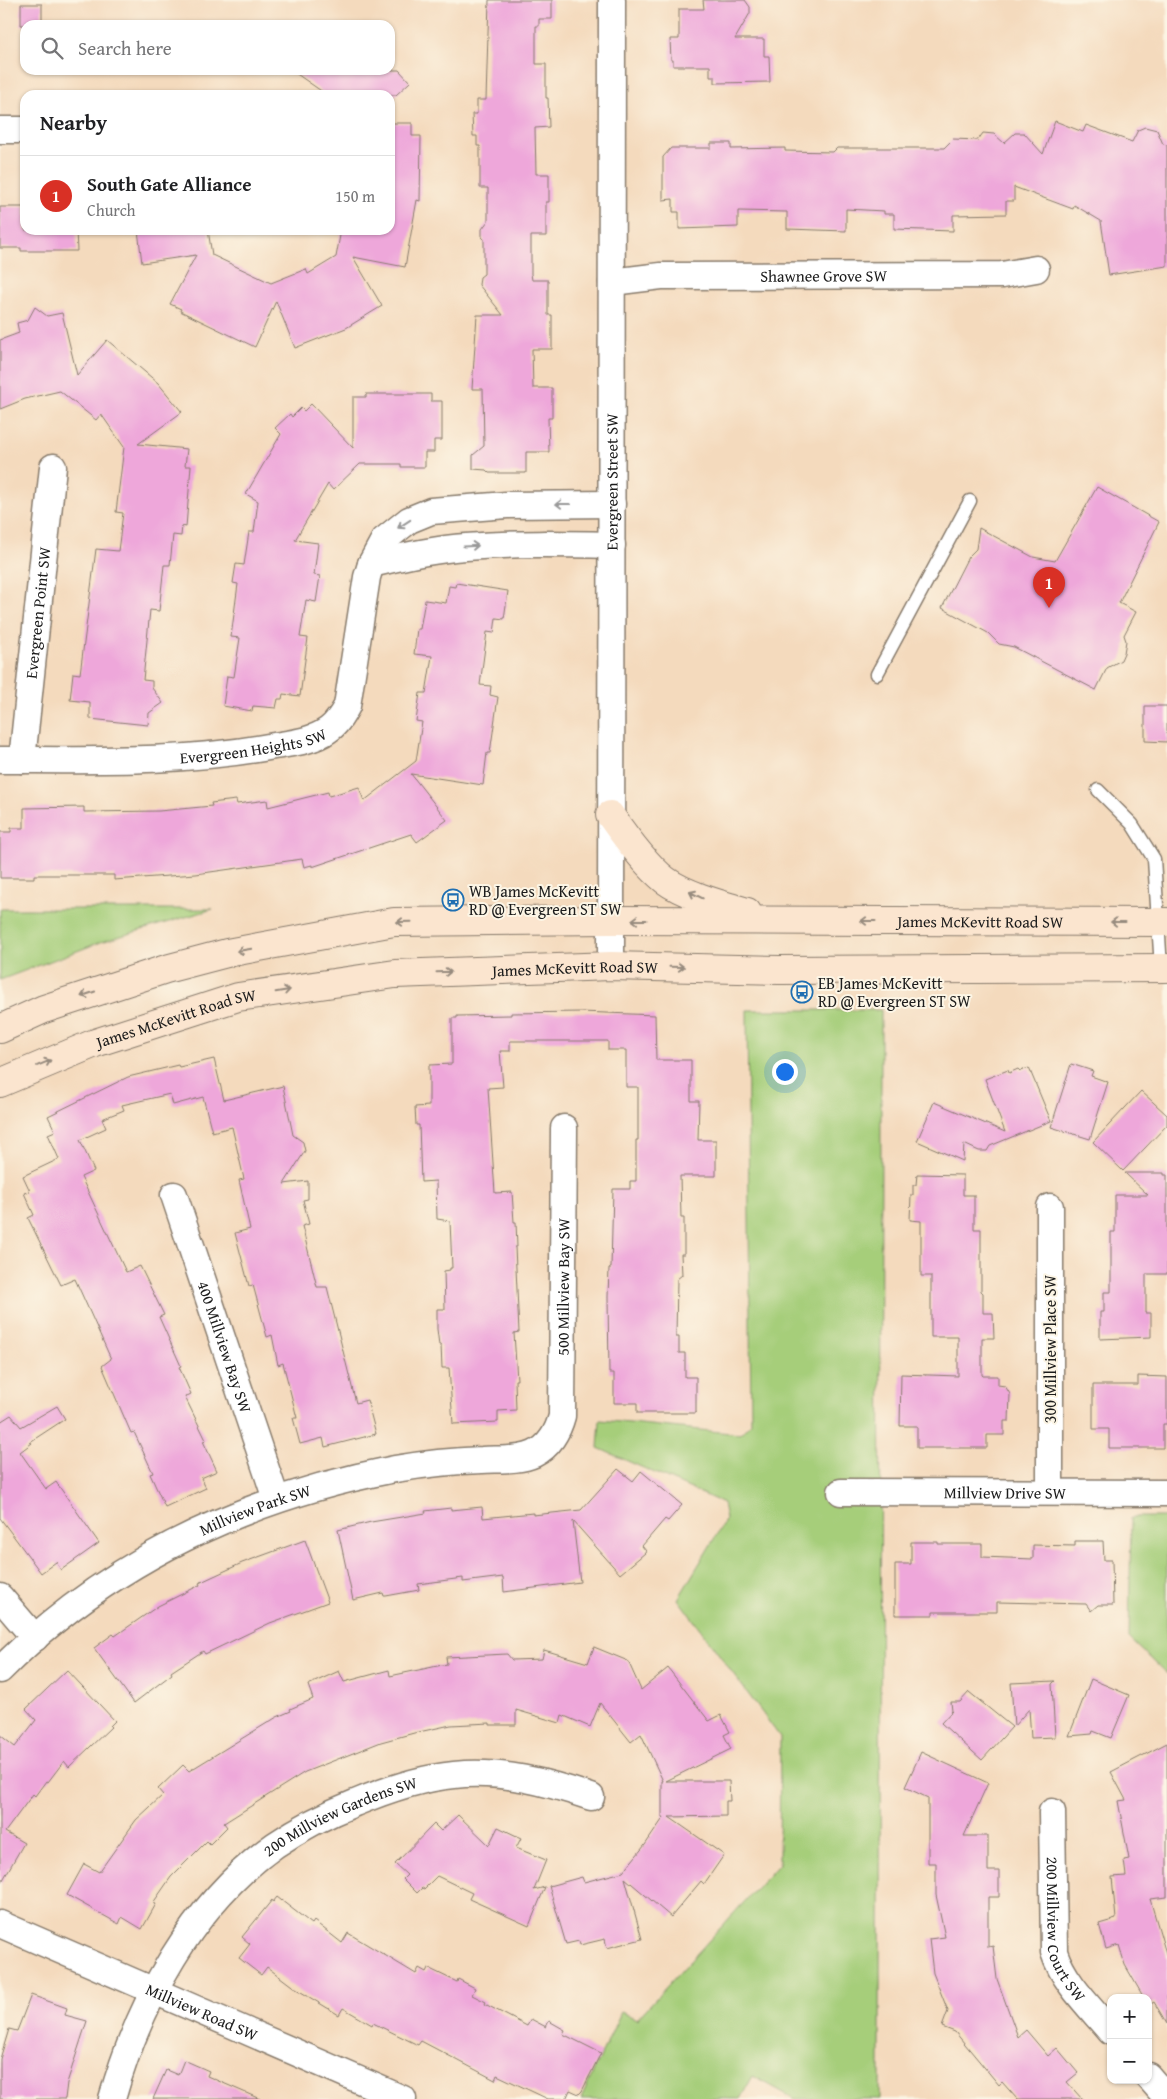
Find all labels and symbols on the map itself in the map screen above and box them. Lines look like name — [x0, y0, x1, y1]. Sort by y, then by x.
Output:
street label: Shawnee Grove SW — [760, 263, 887, 288]
street label: Evergreen Street SW — [599, 413, 624, 551]
one-way arrow — [555, 499, 572, 509]
one-way arrow — [397, 519, 411, 529]
one-way arrow — [462, 542, 478, 551]
street label: Evergreen Point SW — [19, 545, 57, 680]
pin: 1 — [1033, 567, 1065, 608]
street label: Evergreen Heights SW — [179, 721, 331, 769]
place label: WB James McKevitt RD @ Evergreen ST SW — [469, 879, 622, 921]
bus stop icon: WB James McKevitt RD @ Evergreen ST SW — [441, 888, 465, 912]
one-way arrow — [688, 889, 703, 899]
street label: James McKevitt Road SW — [895, 909, 1064, 934]
one-way arrow — [631, 915, 647, 925]
one-way arrow — [861, 916, 877, 926]
one-way arrow — [396, 917, 412, 927]
one-way arrow — [1111, 917, 1127, 927]
one-way arrow — [236, 945, 252, 955]
street label: James McKevitt Road SW — [489, 954, 659, 982]
one-way arrow — [668, 962, 684, 972]
one-way arrow — [436, 967, 452, 977]
place label: EB James McKevitt RD @ Evergreen ST SW — [818, 971, 971, 1013]
bus stop icon: EB James McKevitt RD @ Evergreen ST SW — [790, 980, 814, 1004]
street label: James McKevitt Road SW — [91, 982, 258, 1054]
one-way arrow — [275, 985, 291, 995]
one-way arrow — [80, 990, 96, 999]
one-way arrow — [36, 1058, 52, 1067]
your location — [772, 1059, 798, 1085]
street label: 500 Millview Bay SW — [550, 1218, 575, 1356]
street label: 300 Millview Place SW — [1038, 1274, 1062, 1423]
street label: 400 Millview Bay SW — [192, 1278, 258, 1416]
street label: Millview Park SW — [195, 1478, 314, 1541]
street label: Millview Drive SW — [944, 1480, 1067, 1505]
street label: 200 Millview Gardens SW — [258, 1770, 420, 1862]
street label: 200 Millview Court SW — [1041, 1856, 1092, 2007]
street label: Millview Road SW — [142, 1977, 262, 2047]

